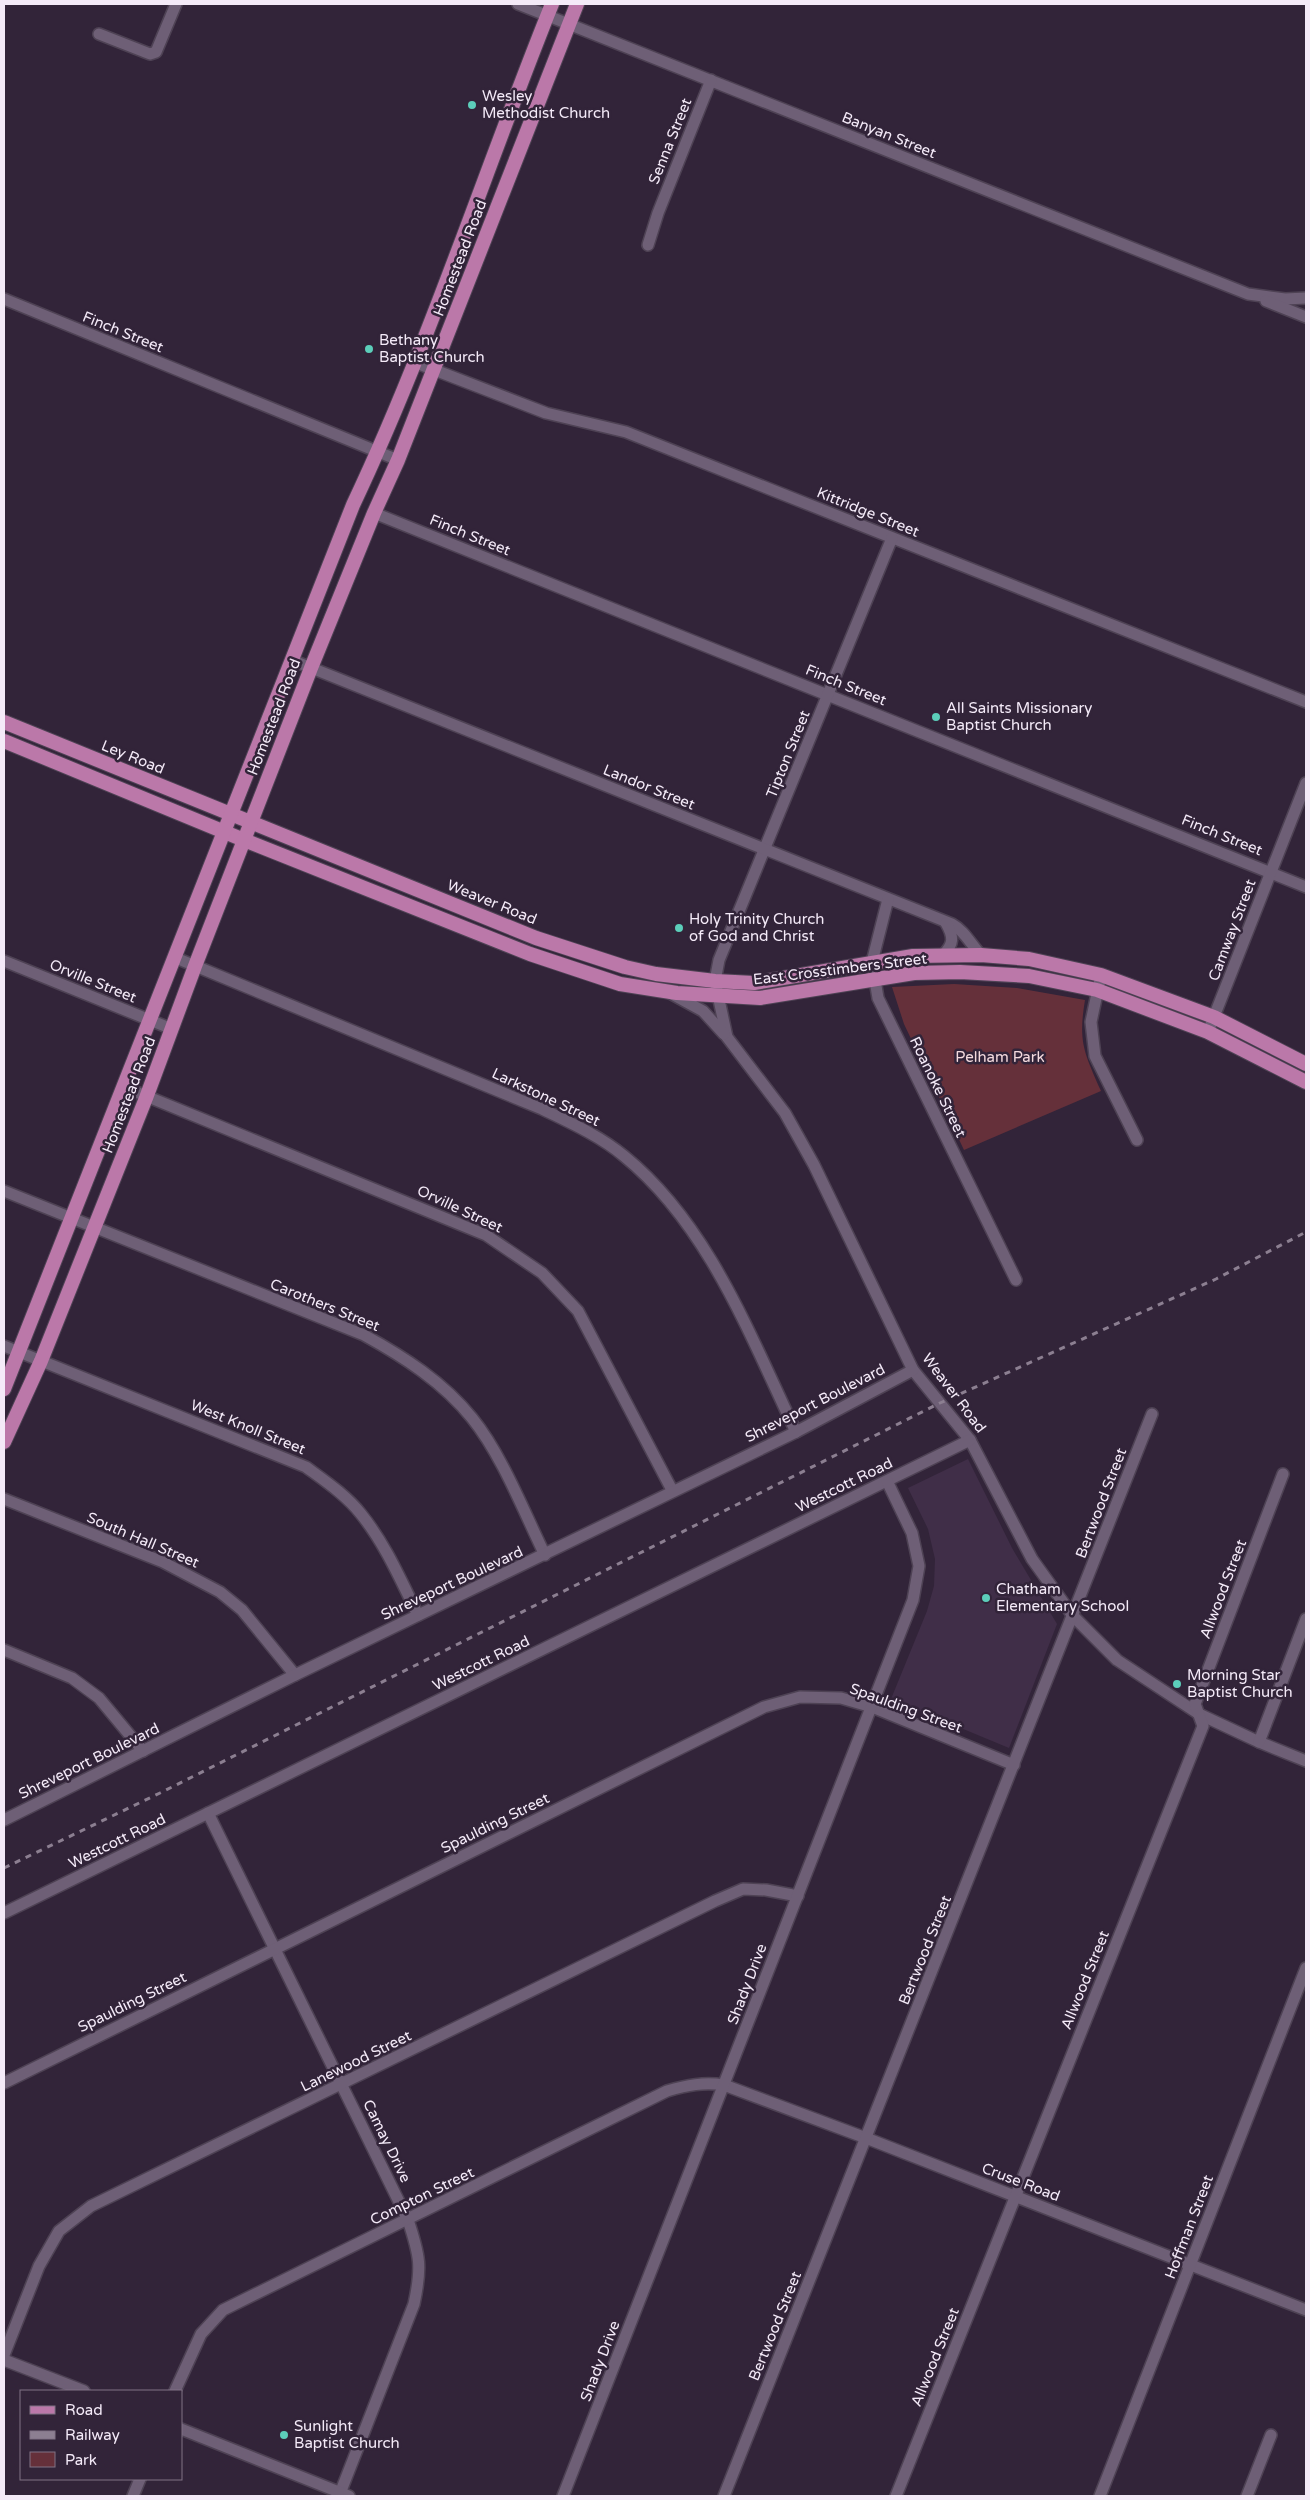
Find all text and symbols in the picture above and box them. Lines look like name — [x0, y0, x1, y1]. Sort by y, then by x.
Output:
place label: Wesley Methodist Church — [482, 87, 610, 122]
street label: Senna Street — [645, 95, 696, 187]
marker: Wesley Methodist Church — [466, 99, 478, 111]
street label: Banyan Street — [839, 108, 939, 162]
street label: Homestead Road — [430, 197, 490, 319]
street label: Finch Street — [80, 308, 166, 357]
place label: Bethany Baptist Church — [379, 331, 485, 366]
marker: Bethany Baptist Church — [363, 343, 375, 355]
street label: Kittridge Street — [814, 483, 922, 541]
street label: Finch Street — [427, 511, 513, 560]
street label: Homestead Road — [244, 656, 304, 778]
street label: Finch Street — [803, 661, 889, 710]
place label: All Saints Missionary Baptist Church — [946, 699, 1092, 734]
street label: Tipton Street — [762, 707, 814, 800]
marker: All Saints Missionary Baptist Church — [930, 711, 942, 723]
street label: Ley Road — [99, 736, 167, 778]
street label: Landor Street — [601, 760, 698, 814]
street label: Finch Street — [1179, 811, 1265, 860]
street label: Weaver Road — [445, 876, 539, 928]
street label: Camway Street — [1204, 876, 1260, 983]
place label: Holy Trinity Church of God and Christ — [689, 910, 824, 945]
marker: Holy Trinity Church of God and Christ — [673, 922, 685, 934]
street label: East Crosstimbers Street — [752, 949, 928, 989]
street label: Orville Street — [47, 955, 139, 1007]
street label: Homestead Road — [99, 1034, 159, 1156]
street label: Roanoke Street — [906, 1034, 970, 1141]
park label: Pelham Park — [955, 1048, 1045, 1066]
street label: Larkstone Street — [489, 1064, 603, 1130]
street label: Orville Street — [414, 1181, 506, 1237]
street label: Carothers Street — [268, 1275, 383, 1335]
street label: Weaver Road — [918, 1350, 990, 1436]
street label: Shreveport Boulevard — [742, 1360, 888, 1446]
street label: West Knoll Street — [188, 1396, 308, 1458]
street label: Bertwood Street — [1072, 1445, 1130, 1561]
street label: Westcott Road — [793, 1454, 895, 1516]
street label: South Hall Street — [84, 1508, 202, 1572]
street label: Allwood Street — [1196, 1537, 1250, 1641]
street label: Shreveport Boulevard — [378, 1542, 526, 1624]
place label: Chatham Elementary School — [996, 1580, 1129, 1615]
marker: Chatham Elementary School — [980, 1592, 992, 1604]
street label: Westcott Road — [430, 1632, 532, 1694]
place label: Morning Star Baptist Church — [1187, 1666, 1293, 1701]
marker: Morning Star Baptist Church — [1171, 1678, 1183, 1690]
street label: Spaulding Street — [847, 1679, 965, 1737]
street label: Shreveport Boulevard — [16, 1719, 162, 1803]
street label: Spaulding Street — [438, 1789, 552, 1857]
street label: Westcott Road — [66, 1810, 168, 1872]
street label: Bertwood Street — [895, 1892, 955, 2007]
street label: Allwood Street — [1057, 1928, 1113, 2032]
street label: Shady Drive — [723, 1941, 771, 2027]
street label: Spaulding Street — [75, 1968, 189, 2036]
street label: Lanewood Street — [298, 2026, 415, 2096]
street label: Camay Drive — [359, 2097, 415, 2185]
street label: Cruse Road — [979, 2159, 1063, 2205]
street label: Compton Street — [367, 2163, 477, 2229]
street label: Hoffman Street — [1161, 2172, 1217, 2282]
street label: Bertwood Street — [745, 2268, 805, 2383]
street label: Allwood Street — [907, 2305, 963, 2409]
street label: Shady Drive — [576, 2318, 624, 2404]
legend — [20, 2390, 182, 2480]
text: Road — [65, 2401, 103, 2419]
place label: Sunlight Baptist Church — [294, 2417, 400, 2452]
text: Railway — [65, 2426, 120, 2444]
marker: Sunlight Baptist Church — [278, 2429, 290, 2441]
text: Park — [65, 2451, 97, 2469]

